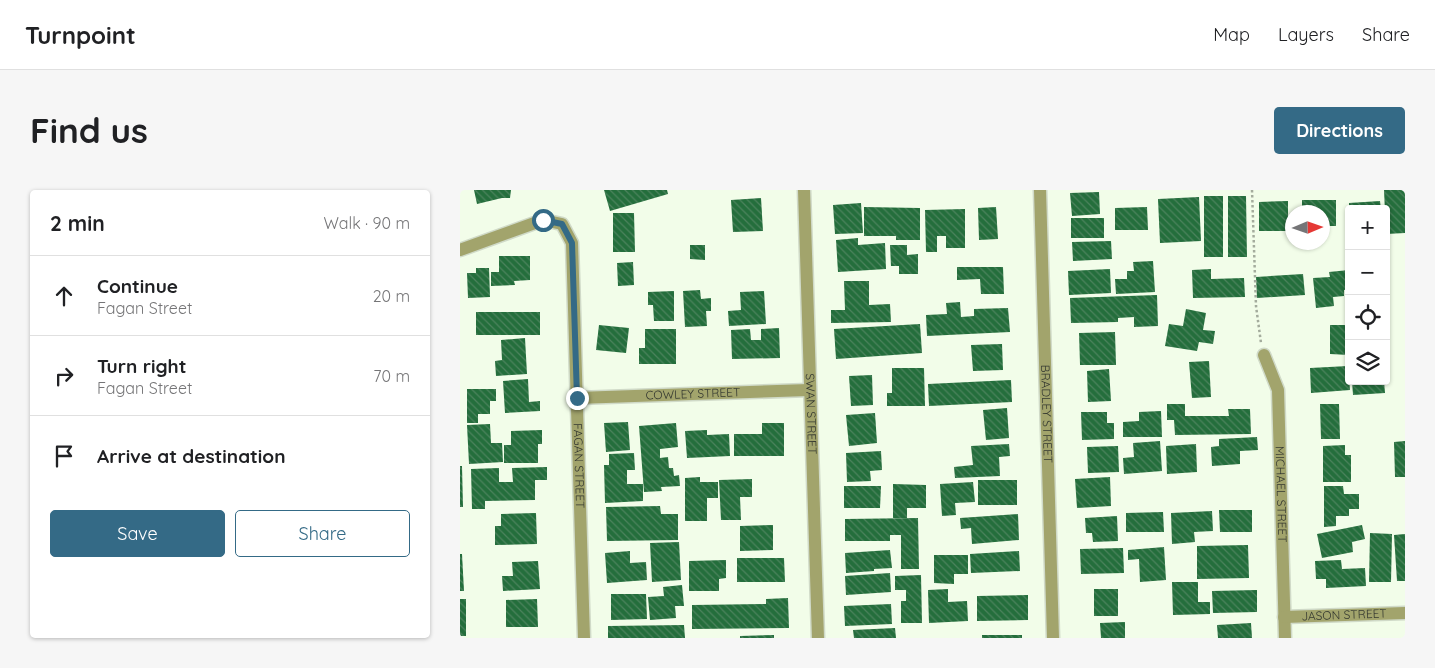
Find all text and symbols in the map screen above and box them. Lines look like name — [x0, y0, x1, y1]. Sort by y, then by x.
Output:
text: Turnpoint — [25, 20, 136, 50]
text: Map — [1213, 23, 1250, 46]
text: Layers — [1278, 23, 1334, 46]
text: Share — [1362, 23, 1410, 46]
button: Directions — [1274, 107, 1405, 154]
text: Find us — [30, 108, 148, 152]
north arrow — [1285, 205, 1330, 250]
map controls — [1345, 205, 1390, 385]
button: + — [1345, 205, 1390, 250]
route start — [532, 209, 555, 232]
text: 2 min — [50, 210, 105, 236]
text: Walk · 90 m — [323, 213, 410, 233]
button: − — [1345, 250, 1390, 295]
text: Continue — [97, 274, 178, 298]
icon: ahead — [50, 282, 78, 310]
text: 20 m — [373, 286, 410, 306]
button: locate — [1345, 295, 1390, 340]
text: Fagan Street — [97, 298, 192, 318]
button: layers — [1345, 340, 1390, 385]
text: Turn right — [97, 354, 186, 378]
icon: right — [50, 362, 78, 390]
street label: BRADLEY STREET — [1038, 364, 1056, 463]
text: 70 m — [373, 366, 410, 386]
street label: SWAN STREET — [803, 373, 820, 455]
text: Fagan Street — [97, 378, 192, 398]
street label: COWLEY STREET — [645, 384, 741, 403]
route end — [566, 387, 589, 410]
street label: FAGAN STREET — [570, 423, 588, 509]
icon: arrive — [50, 442, 78, 470]
text: Arrive at destination — [97, 444, 286, 468]
street label: MICHAEL STREET — [1273, 446, 1290, 543]
button: Save — [50, 510, 225, 557]
button: Share — [235, 510, 410, 557]
street label: JASON STREET — [1301, 606, 1387, 623]

